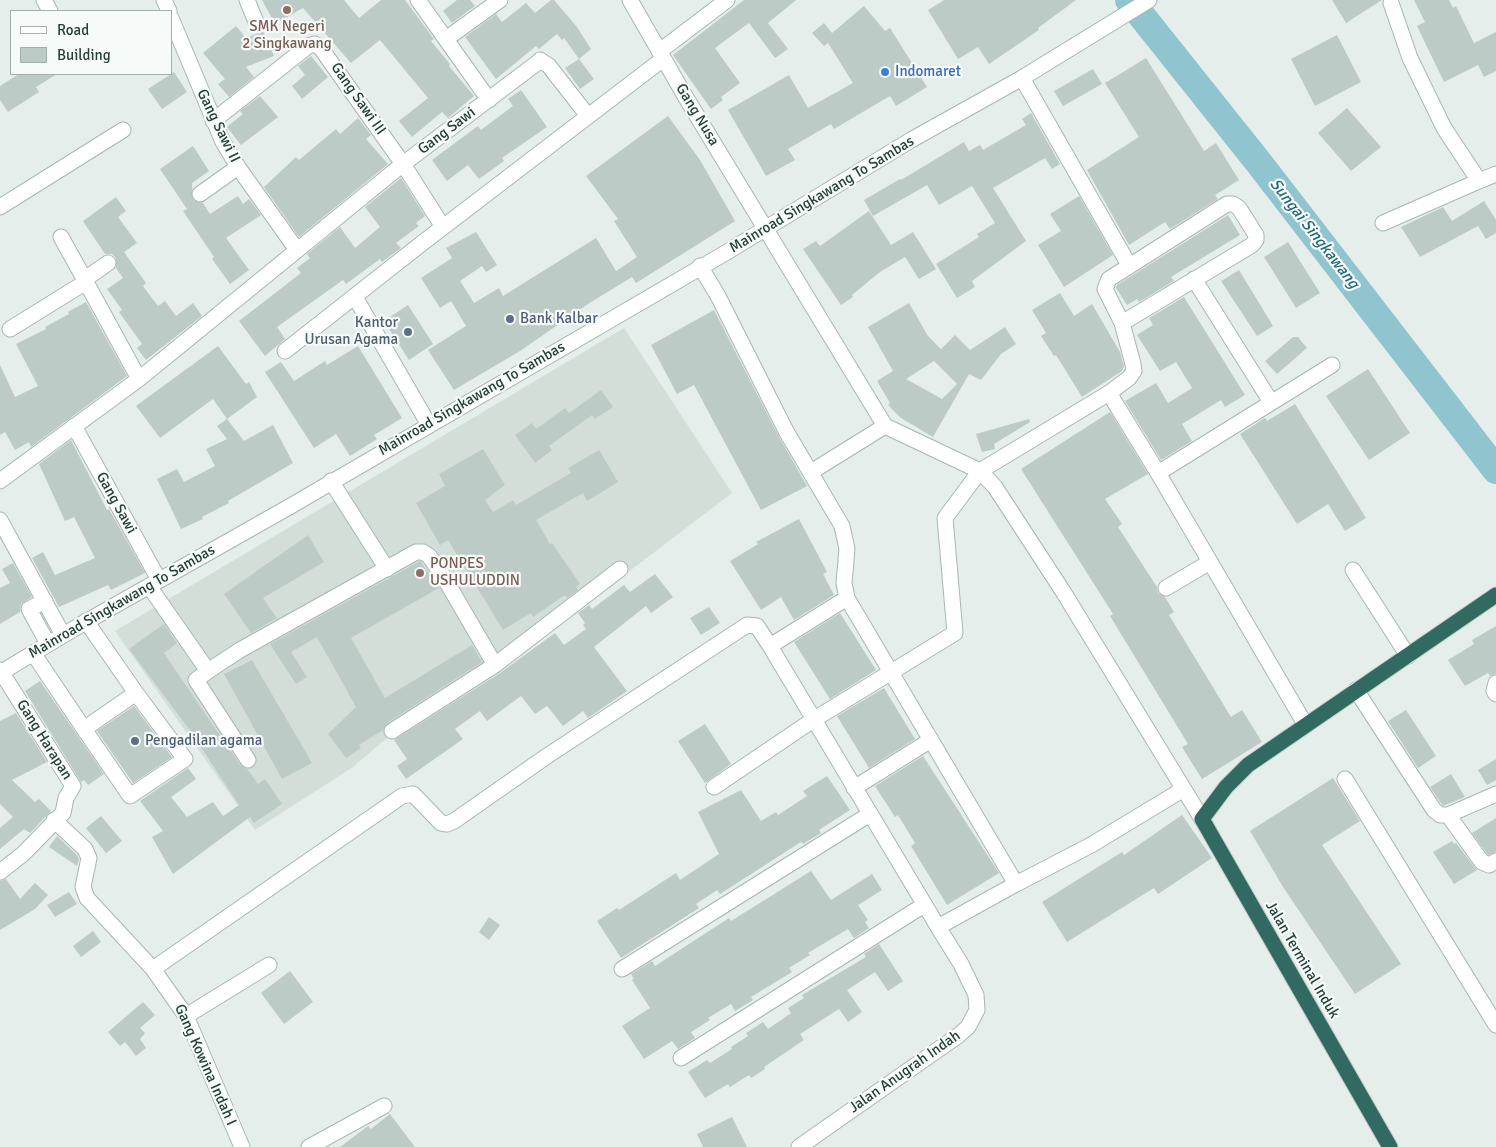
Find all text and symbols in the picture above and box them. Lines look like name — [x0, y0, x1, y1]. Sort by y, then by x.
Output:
marker: SMK Negeri 2 Singkawang — [281, 4, 293, 16]
legend — [10, 10, 172, 75]
place label: SMK Negeri 2 Singkawang — [242, 18, 332, 53]
text: Road — [57, 21, 89, 39]
text: Building — [57, 46, 111, 64]
street label: Gang Sawi III — [327, 59, 389, 139]
place label: Indomaret — [895, 63, 961, 81]
marker: Indomaret — [879, 66, 891, 78]
street label: Gang Nusa — [671, 81, 723, 149]
street label: Gang Sawi II — [192, 86, 244, 166]
street label: Gang Sawi — [415, 103, 479, 159]
street label: Mainroad Singkawang To Sambas — [726, 133, 918, 257]
water label: Sungai Singkawang — [1265, 175, 1363, 293]
place label: Bank Kalbar — [520, 310, 598, 328]
marker: Bank Kalbar — [504, 313, 516, 325]
place label: Kantor Urusan Agama — [304, 314, 398, 349]
marker: Kantor Urusan Agama — [402, 326, 414, 338]
street label: Mainroad Singkawang To Sambas — [376, 338, 568, 460]
street label: Gang Sawi — [92, 469, 140, 537]
street label: Mainroad Singkawang To Sambas — [26, 541, 218, 663]
place label: PONPES USHULUDDIN — [430, 555, 520, 590]
marker: PONPES USHULUDDIN — [414, 567, 426, 579]
street label: Gang Harapan — [12, 697, 76, 783]
place label: Pengadilan agama — [145, 732, 262, 750]
marker: Pengadilan agama — [129, 735, 141, 747]
street label: Jalan Terminal Induk — [1261, 898, 1343, 1022]
street label: Gang Kowina Indah I — [170, 1001, 240, 1129]
street label: Jalan Anugrah Indah — [846, 1027, 964, 1117]

